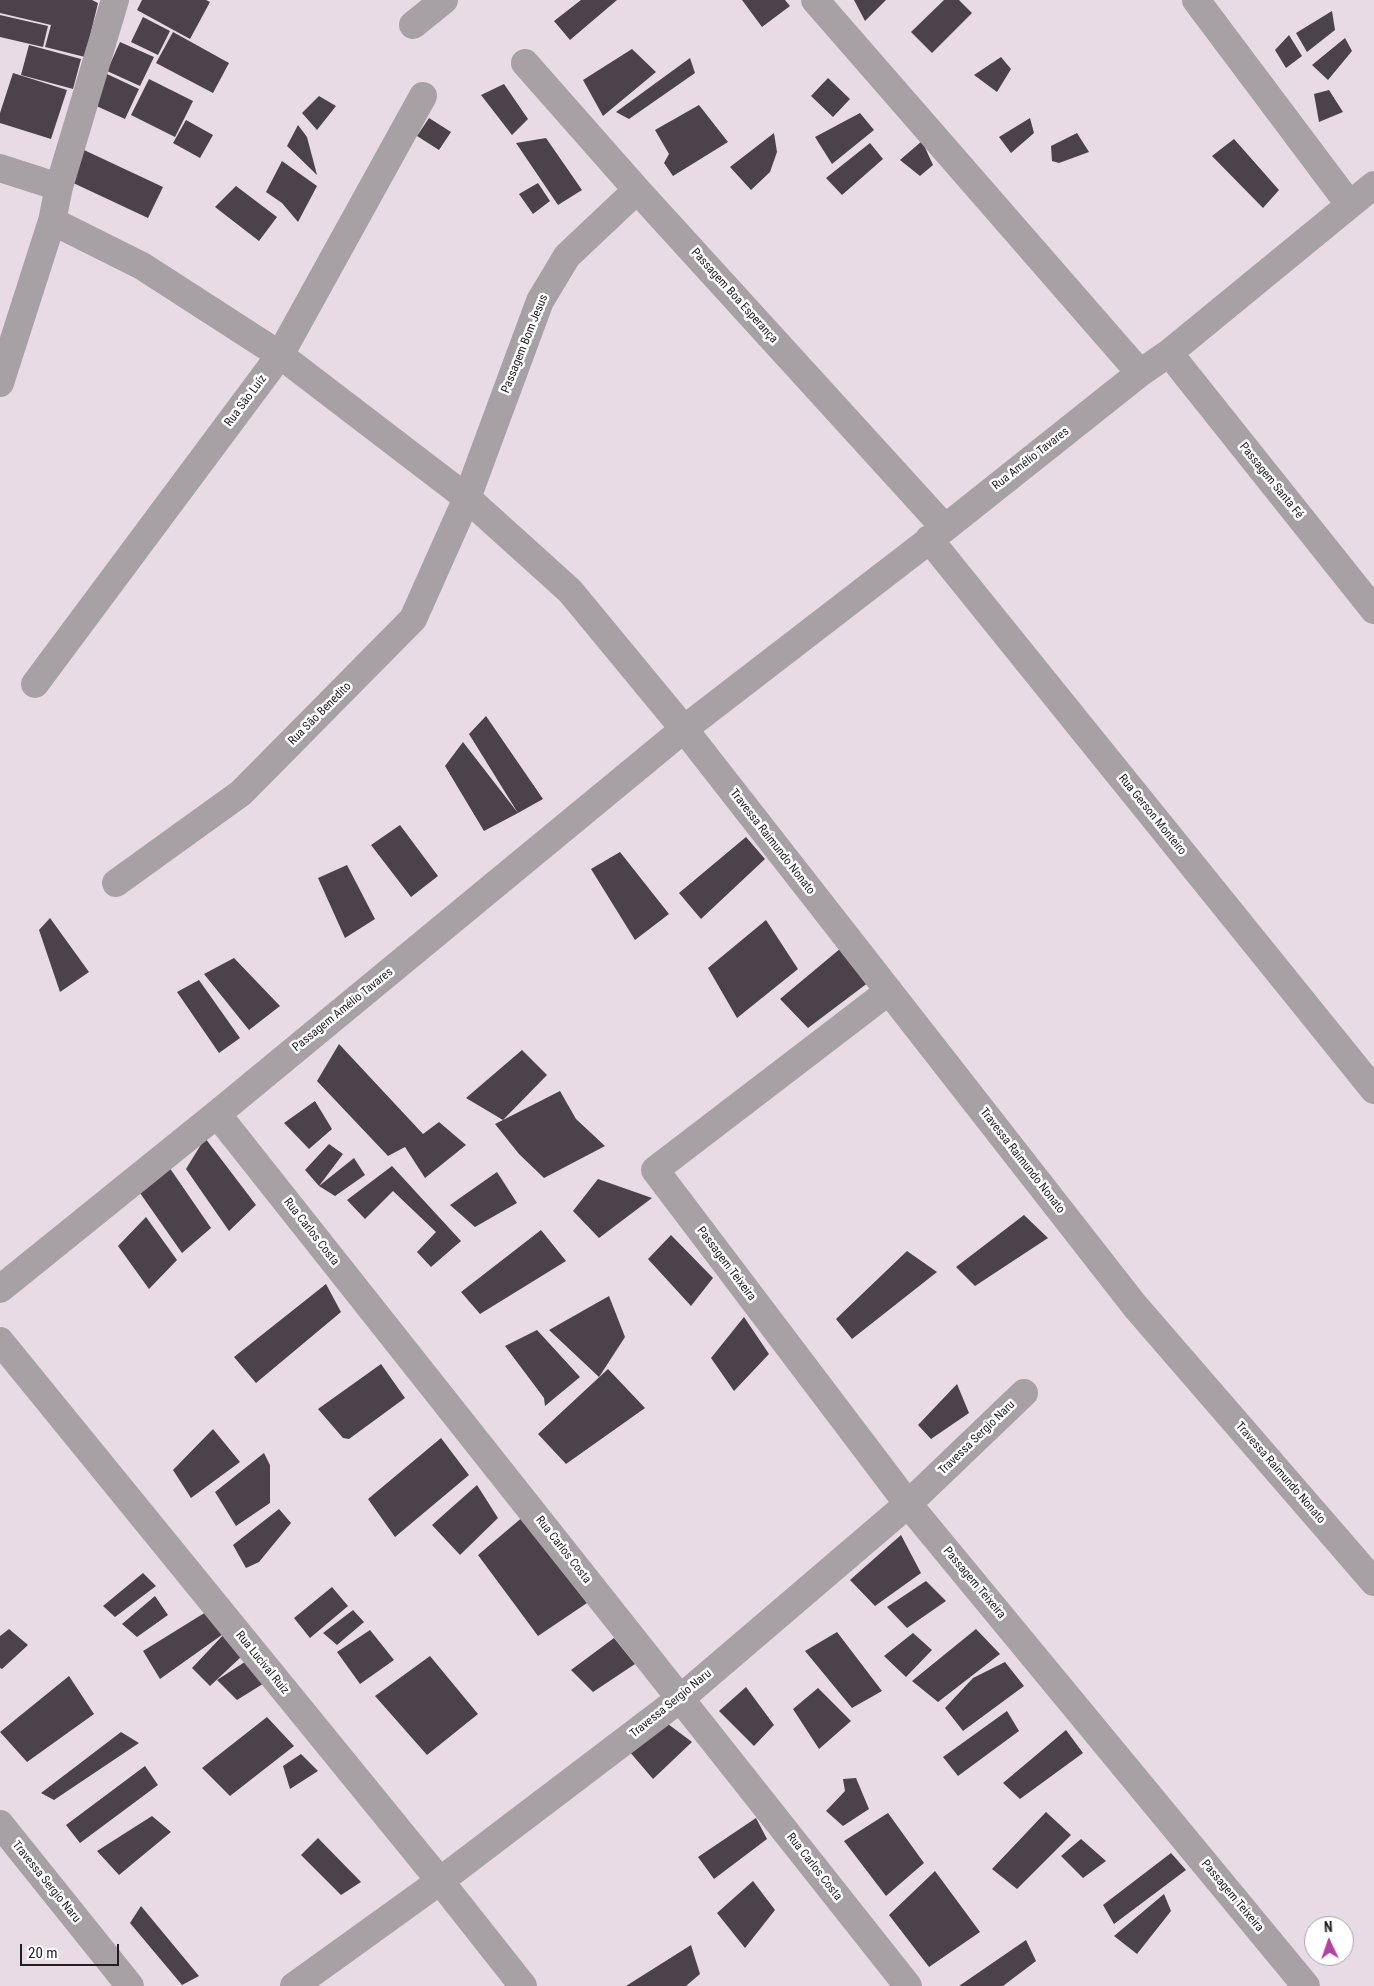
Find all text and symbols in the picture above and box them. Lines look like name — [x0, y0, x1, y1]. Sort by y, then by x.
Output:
street label: Passagem Boa Esperança — [688, 246, 780, 346]
street label: Passagem Bom Jesus — [499, 293, 551, 395]
street label: Rua São Luíz — [222, 372, 270, 430]
street label: Rua Amélio Tavares — [990, 425, 1072, 493]
street label: Passagem Santa Fé — [1236, 440, 1306, 522]
street label: Rua São Benedito — [285, 679, 355, 749]
street label: Rua Gerson Monteiro — [1115, 772, 1189, 858]
street label: Travessa Raimundo Nonato — [726, 786, 818, 898]
street label: Passagem Amélio Tavares — [290, 965, 396, 1055]
street label: Travessa Raimundo Nonato — [976, 1105, 1068, 1217]
street label: Rua Carlos Costa — [280, 1195, 342, 1269]
street label: Passagem Teixeira — [693, 1224, 759, 1304]
street label: Travessa Sergio Naru — [936, 1398, 1018, 1478]
street label: Travessa Raimundo Nonato — [1232, 1419, 1328, 1527]
street label: Rua Carlos Costa — [532, 1513, 594, 1587]
street label: Passagem Teixeira — [940, 1544, 1008, 1622]
street label: Rua Lucival Ruiz — [232, 1629, 292, 1697]
street label: Travessa Sergio Naru — [627, 1667, 715, 1741]
street label: Rua Carlos Costa — [783, 1830, 845, 1904]
street label: Travessa Sergio Naru — [9, 1838, 83, 1926]
street label: Passagem Teixeira — [1198, 1857, 1266, 1935]
north arrow — [1304, 1916, 1354, 1966]
text: N — [1324, 1919, 1333, 1935]
scale bar — [22, 1934, 121, 1966]
text: 20 m — [28, 1944, 58, 1962]

